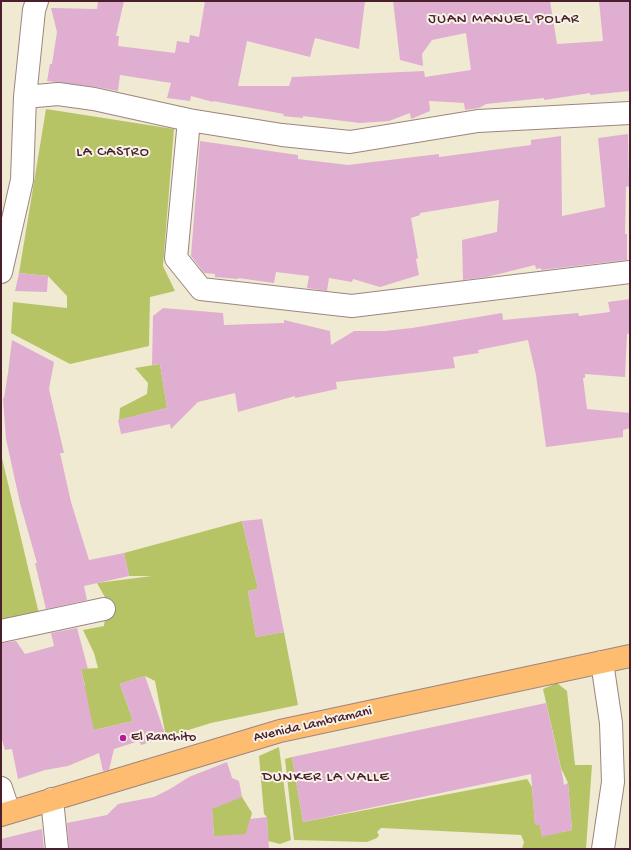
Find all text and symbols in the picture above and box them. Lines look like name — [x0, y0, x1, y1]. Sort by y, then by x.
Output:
district label: JUAN MANUEL POLAR — [428, 11, 580, 29]
district label: LA CASTRO — [76, 144, 150, 162]
street label: Avenida Lambramani — [252, 703, 374, 747]
place label: El Ranchito — [131, 730, 196, 746]
marker: El Ranchito — [118, 733, 128, 743]
district label: DUNKER LA VALLE — [262, 769, 390, 787]

